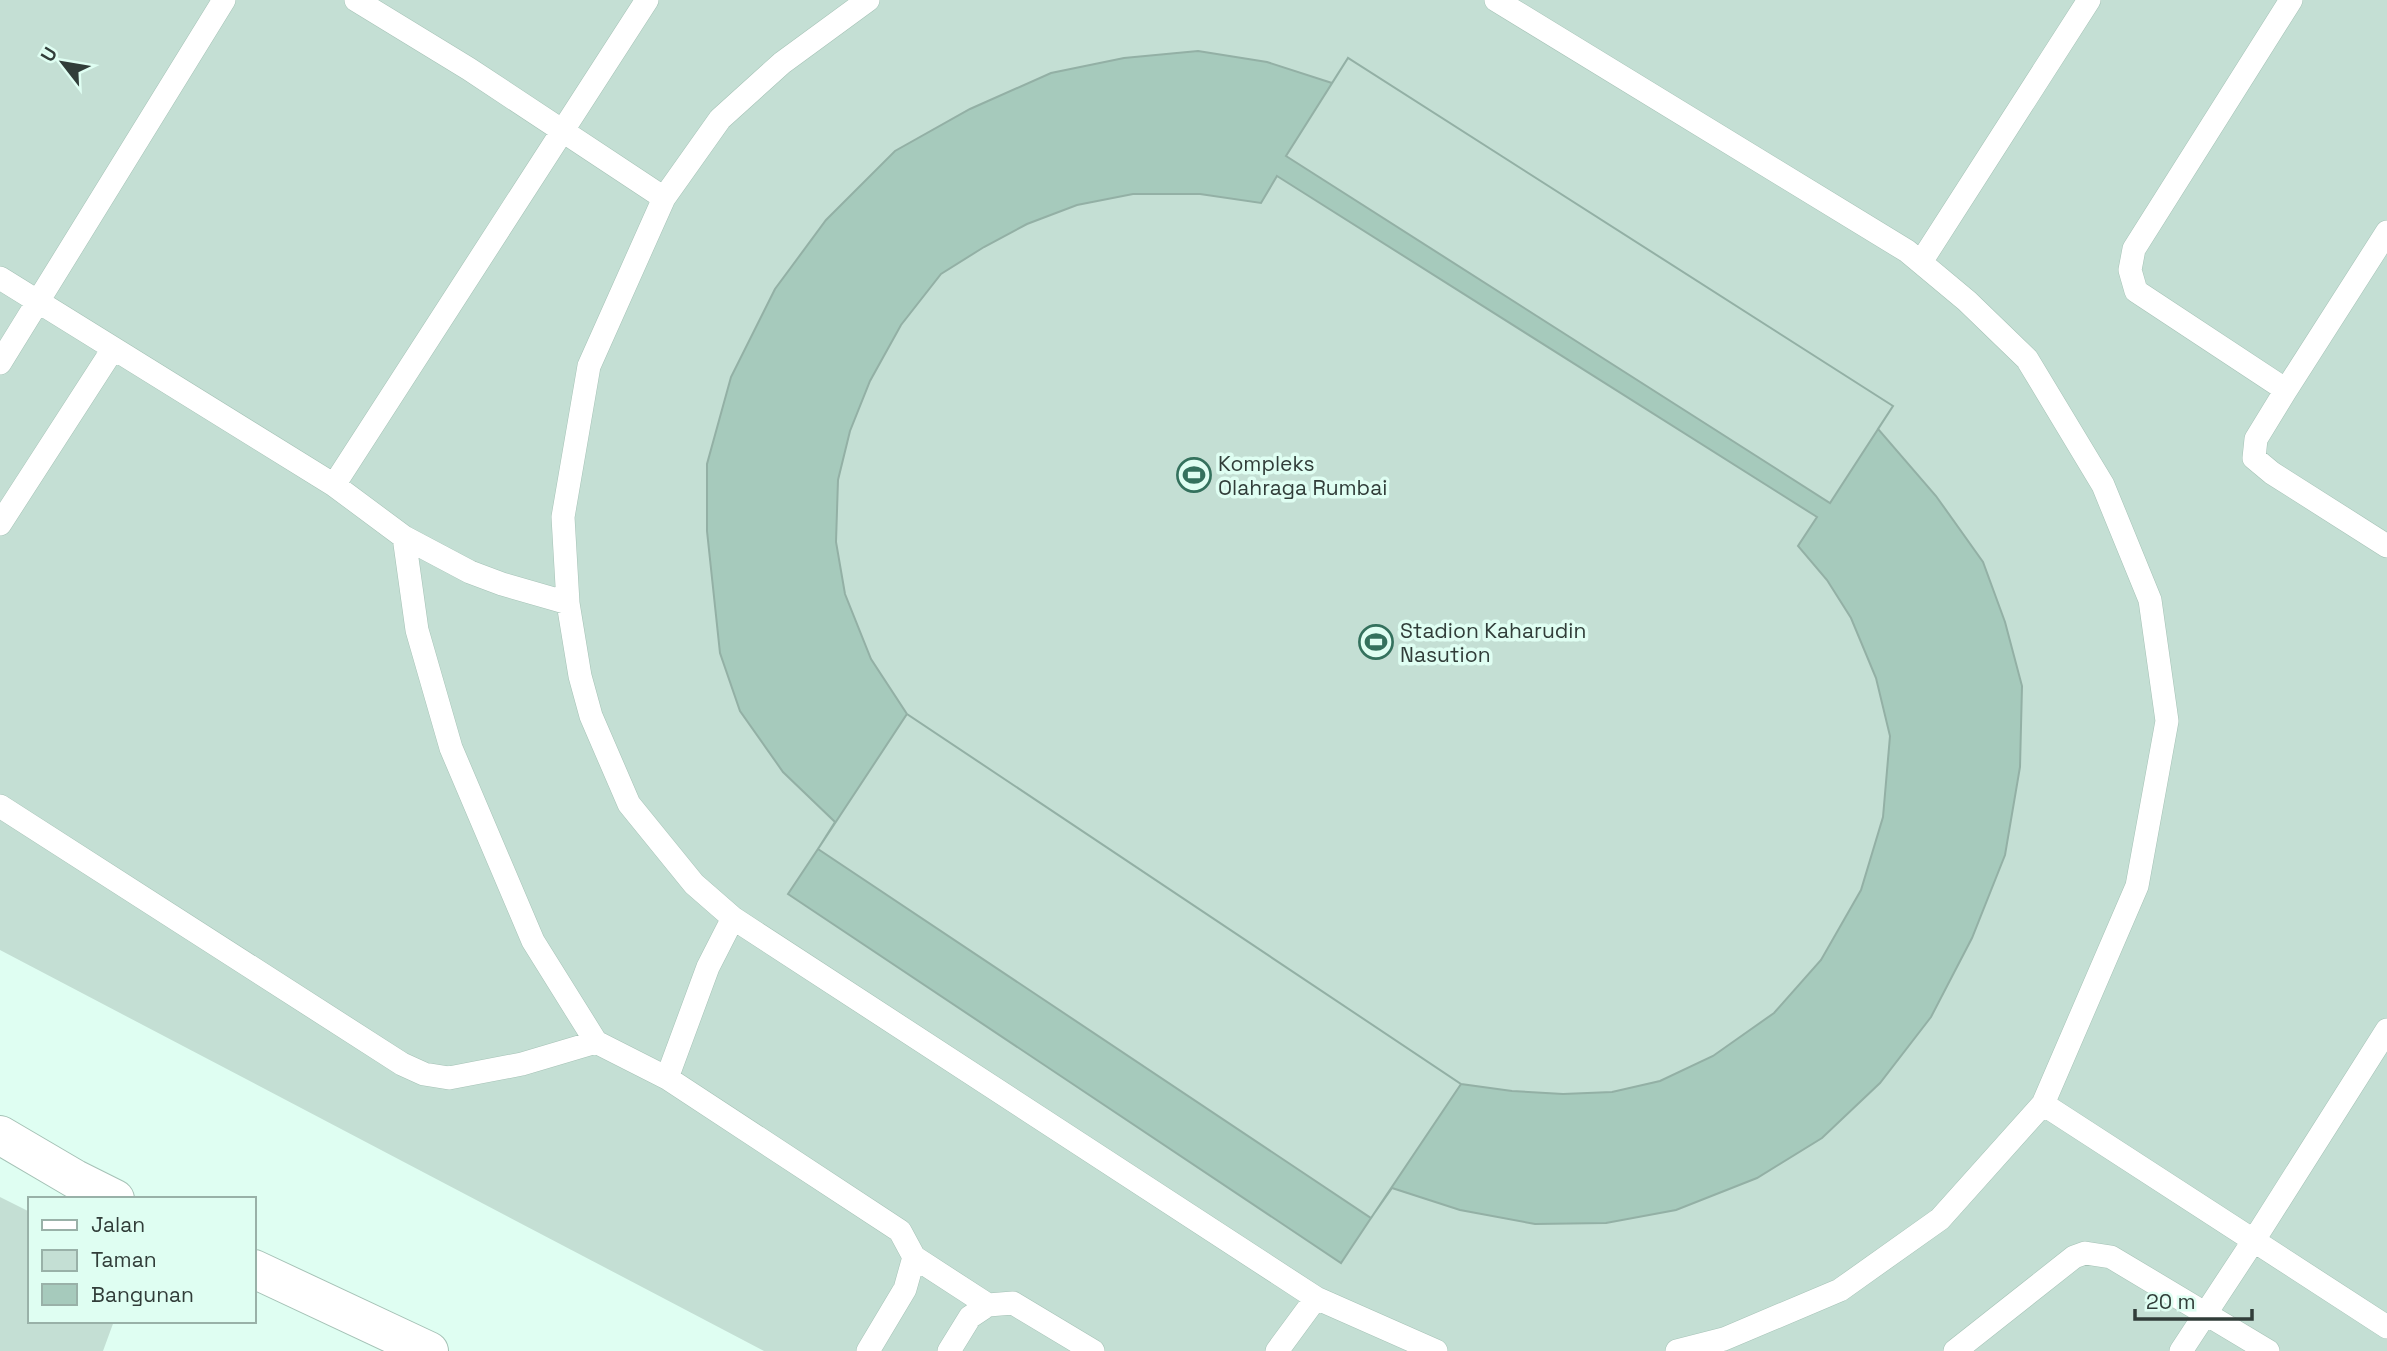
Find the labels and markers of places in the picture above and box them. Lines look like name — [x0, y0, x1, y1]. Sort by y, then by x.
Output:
place label: Kompleks Olahraga Rumbai — [1218, 450, 1387, 501]
sports icon: Kompleks Olahraga Rumbai — [1175, 456, 1213, 494]
place label: Stadion Kaharudin Nasution — [1400, 617, 1586, 668]
sports icon: Stadion Kaharudin Nasution — [1357, 623, 1395, 661]

